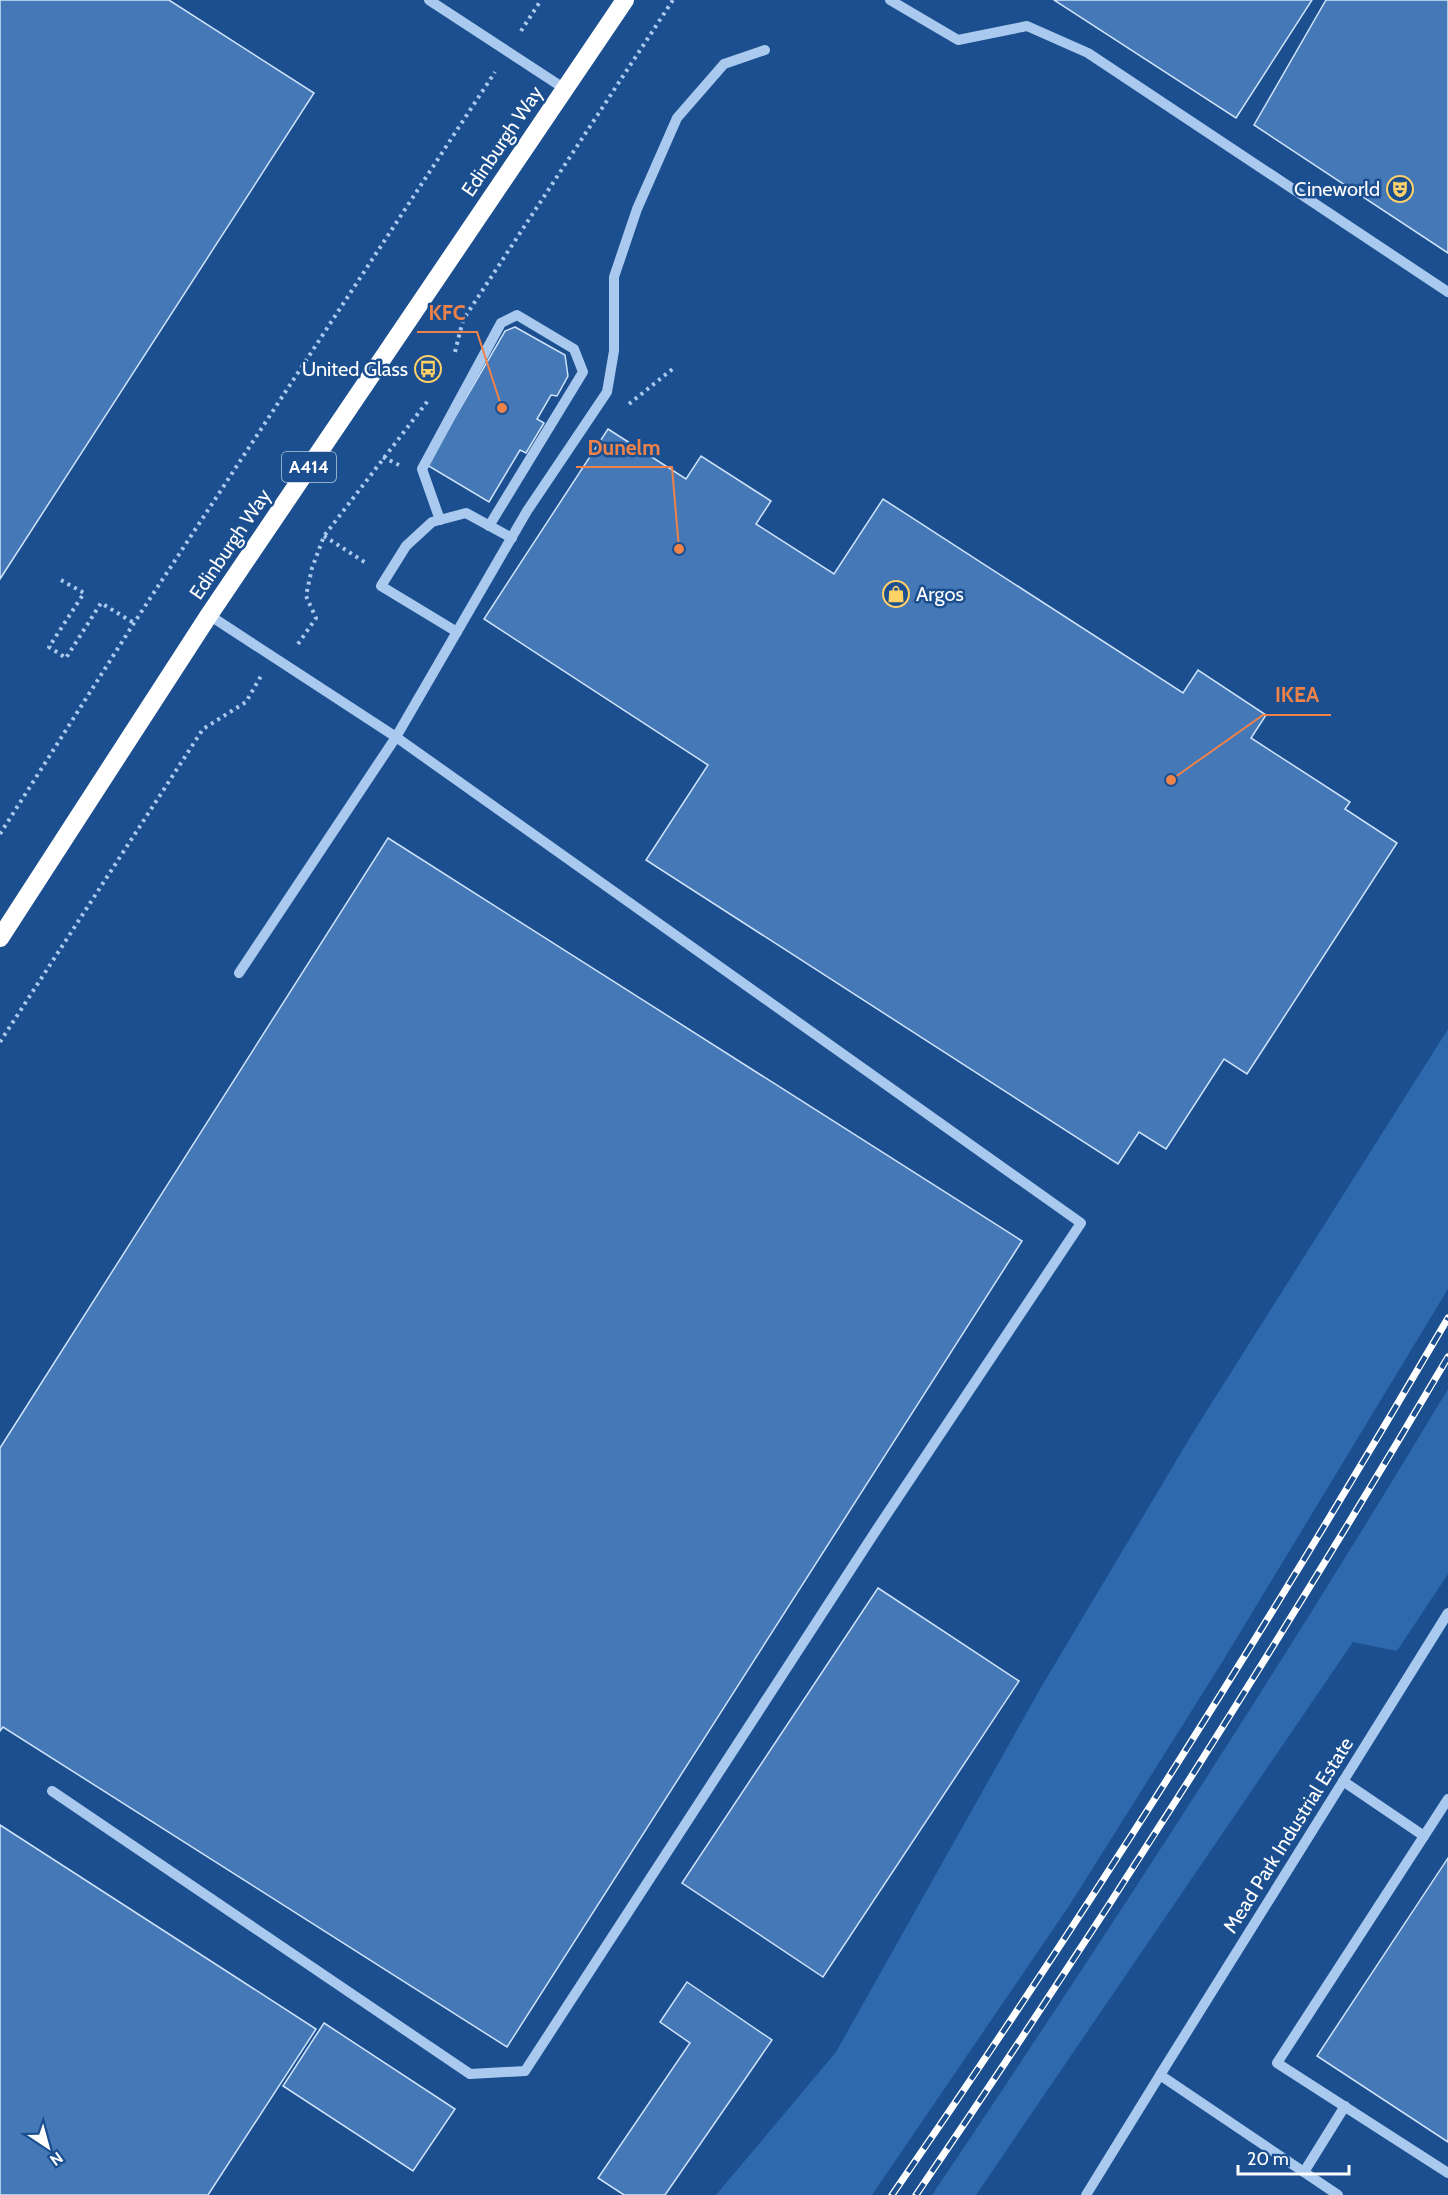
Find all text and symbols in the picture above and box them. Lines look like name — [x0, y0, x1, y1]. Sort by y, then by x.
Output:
street label: Edinburgh Way — [456, 81, 548, 201]
theatre icon: Cineworld — [1385, 174, 1415, 204]
place label: Cineworld — [1294, 177, 1380, 201]
callout: KFC — [417, 293, 477, 332]
text: KFC — [429, 300, 466, 325]
bus stop icon: United Glass — [413, 354, 443, 384]
place label: United Glass — [302, 357, 408, 381]
callout: Dunelm — [576, 428, 672, 467]
text: Dunelm — [588, 435, 660, 460]
road number: A414 — [282, 452, 336, 482]
street label: Edinburgh Way — [184, 484, 276, 604]
shop icon: Argos — [881, 579, 911, 609]
place label: Argos — [916, 582, 964, 606]
callout: IKEA — [1263, 676, 1331, 715]
text: IKEA — [1275, 682, 1320, 707]
street label: Mead Park Industrial Estate — [1218, 1733, 1358, 1937]
north arrow — [18, 2117, 78, 2177]
scale bar — [1238, 2138, 1349, 2176]
text: N — [46, 2148, 67, 2170]
text: 20 m — [1247, 2148, 1289, 2170]

